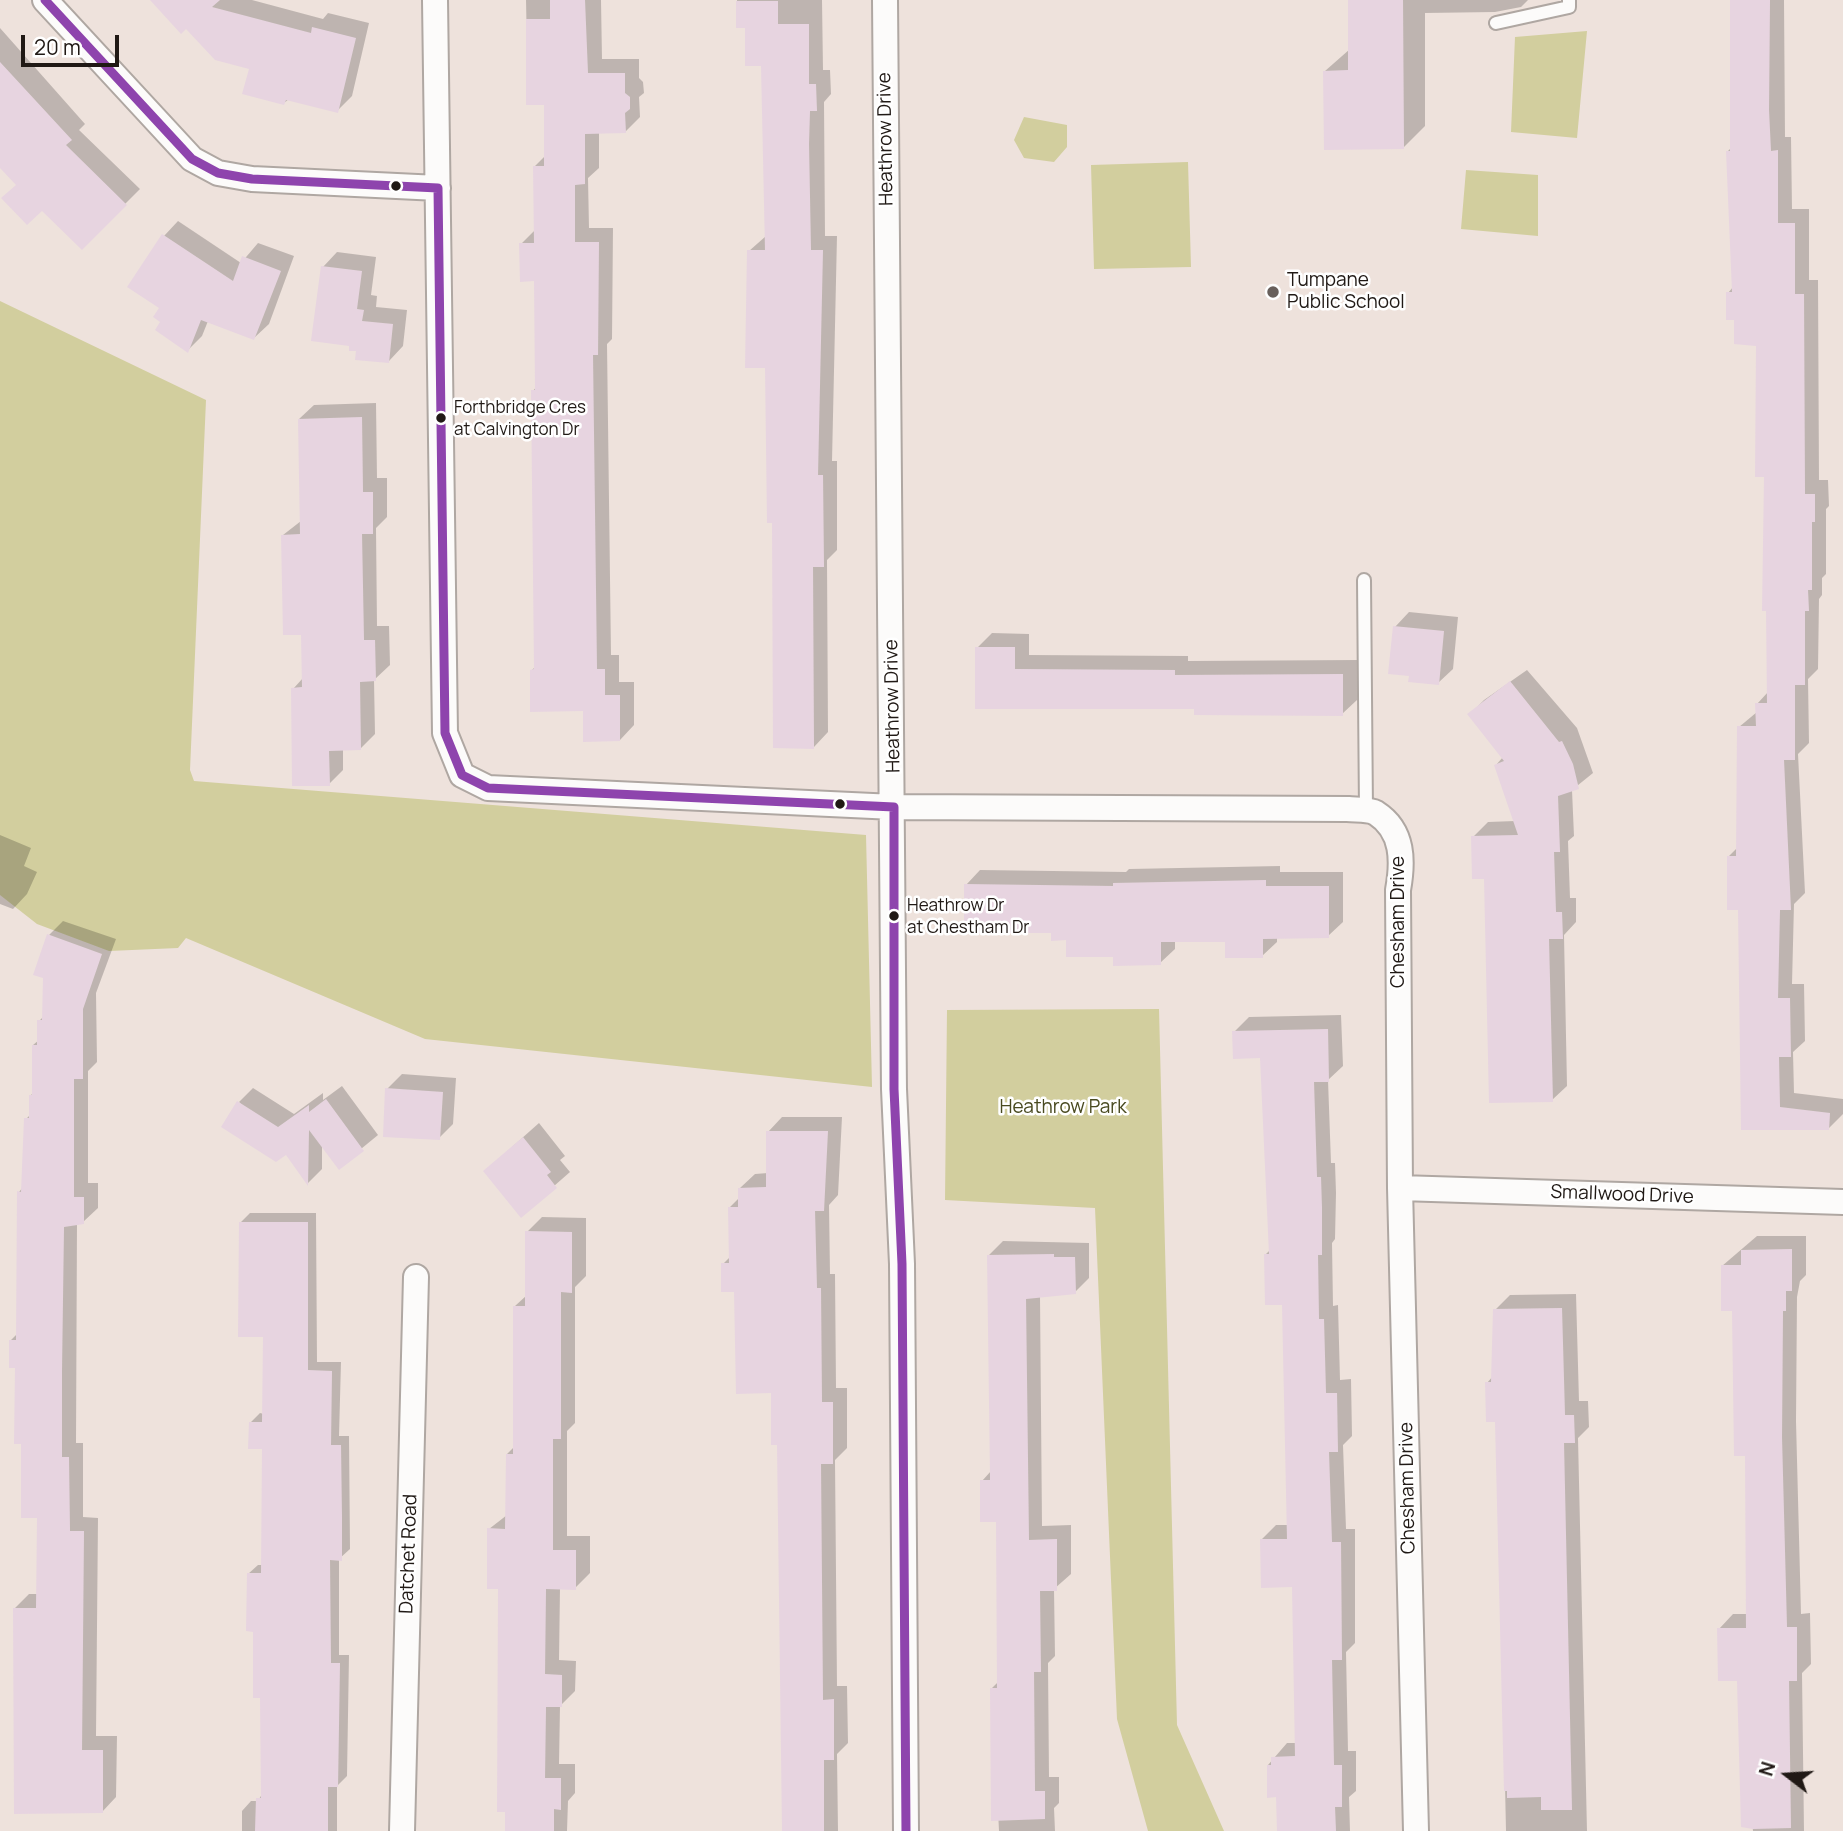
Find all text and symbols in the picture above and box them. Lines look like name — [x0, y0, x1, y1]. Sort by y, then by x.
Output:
scale bar — [24, 21, 122, 65]
text: 20 m — [34, 33, 81, 61]
street label: Heathrow Drive — [873, 72, 899, 206]
unlabelled marker — [389, 179, 403, 193]
place label: Tumpane Public School — [1287, 270, 1405, 314]
marker: Tumpane Public School — [1265, 284, 1281, 300]
place label: Forthbridge Cres at Calvington Dr — [454, 398, 586, 438]
marker: Forthbridge Cres at Calvington Dr — [434, 411, 448, 425]
street label: Heathrow Drive — [880, 639, 906, 773]
unlabelled marker — [833, 797, 847, 811]
street label: Chesham Drive — [1388, 856, 1410, 988]
place label: Heathrow Dr at Chestham Dr — [907, 896, 1029, 936]
marker: Heathrow Dr at Chestham Dr — [887, 909, 901, 923]
park label: Heathrow Park — [999, 1097, 1127, 1119]
street label: Smallwood Drive — [1550, 1181, 1694, 1209]
street label: Chesham Drive — [1395, 1422, 1421, 1554]
street label: Datchet Road — [396, 1494, 422, 1614]
north arrow — [1752, 1740, 1822, 1810]
text: N — [1752, 1759, 1781, 1779]

